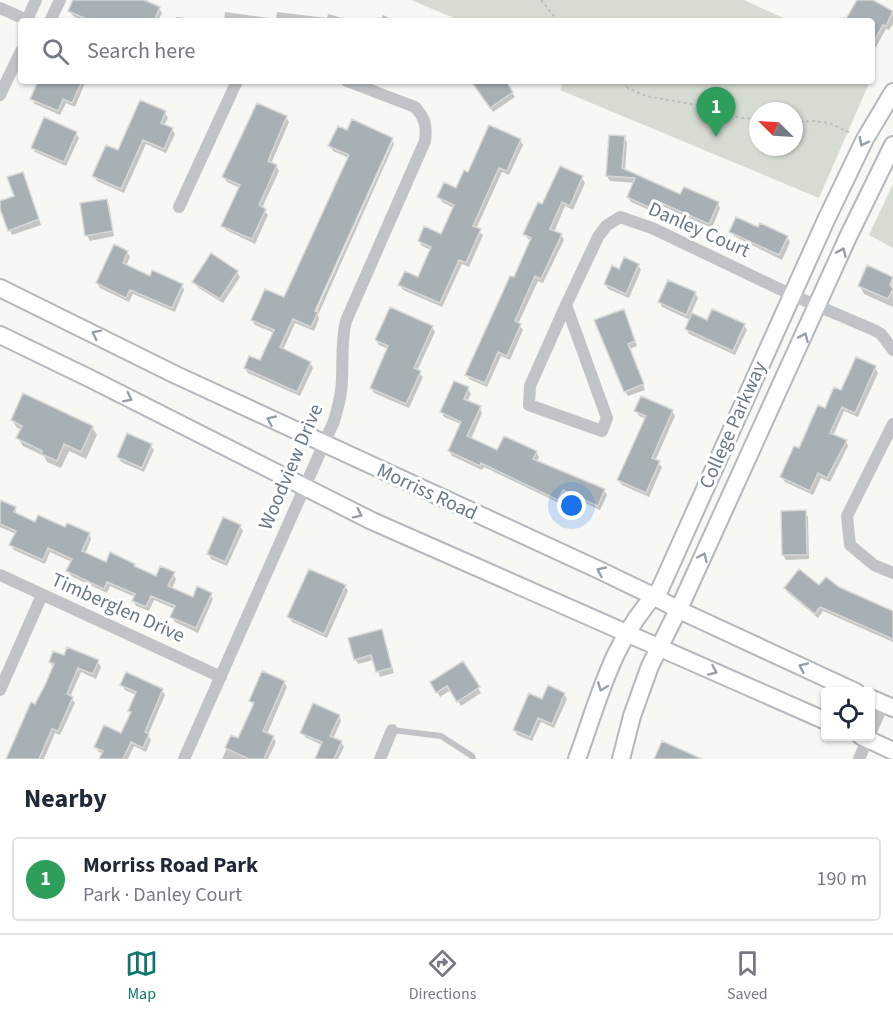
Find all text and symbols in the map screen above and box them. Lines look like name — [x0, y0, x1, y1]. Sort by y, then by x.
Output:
search box — [18, 18, 875, 84]
icon: search — [39, 35, 72, 68]
text: Search here — [87, 35, 195, 67]
pin: 1 — [696, 88, 736, 137]
north arrow — [749, 102, 803, 156]
one-way arrow — [859, 136, 871, 147]
street label: Danley Court — [644, 195, 755, 265]
one-way arrow — [835, 247, 847, 258]
one-way arrow — [91, 330, 102, 342]
one-way arrow — [797, 332, 809, 343]
street label: College Parkway — [692, 356, 774, 493]
one-way arrow — [122, 391, 132, 402]
street label: Woodview Drive — [252, 400, 330, 534]
one-way arrow — [267, 415, 278, 427]
street label: Morriss Road — [372, 457, 482, 527]
your location — [557, 491, 586, 520]
one-way arrow — [351, 506, 362, 518]
one-way arrow — [696, 553, 708, 564]
street label: Timberglen Drive — [47, 566, 189, 650]
one-way arrow — [596, 567, 607, 579]
one-way arrow — [798, 663, 809, 675]
one-way arrow — [706, 664, 717, 676]
one-way arrow — [597, 681, 609, 692]
map controls — [821, 687, 875, 741]
button: locate — [821, 687, 875, 741]
text: Nearby — [24, 780, 107, 817]
text: Morriss Road Park — [83, 849, 258, 881]
text: 1 — [40, 865, 51, 893]
text: 190 m — [817, 865, 867, 893]
text: Park · Danley Court — [83, 881, 242, 909]
tab: Map — [125, 947, 158, 1005]
tab: Directions — [409, 947, 476, 1005]
tab: Saved — [727, 947, 768, 1005]

